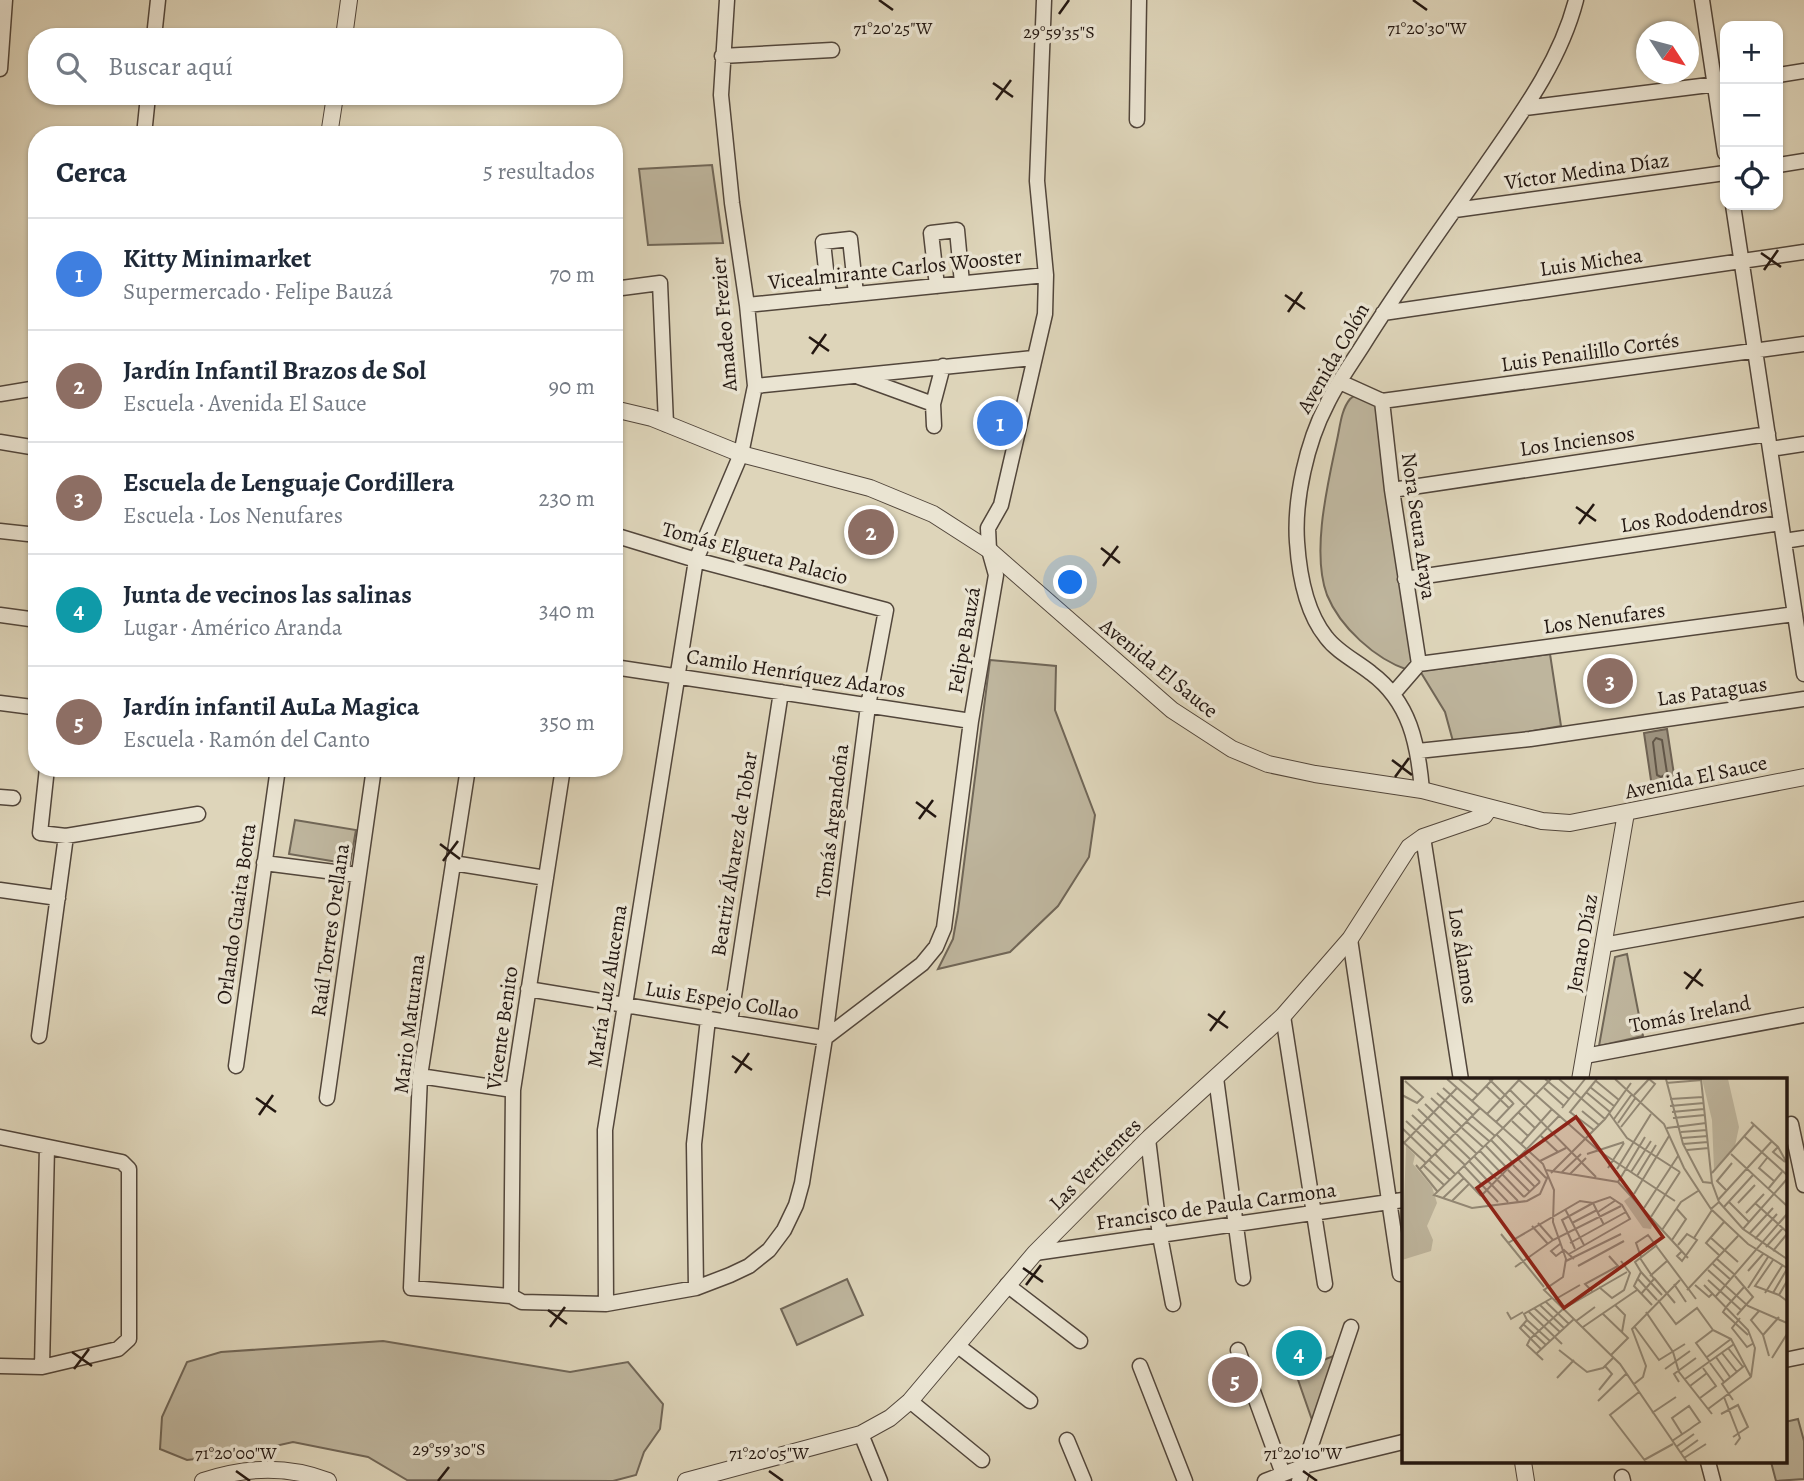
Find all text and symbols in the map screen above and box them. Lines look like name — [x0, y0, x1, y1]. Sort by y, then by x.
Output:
text: 71°20'25"W — [854, 16, 933, 40]
text: 71°20'30"W — [1387, 16, 1467, 40]
text: 29°59'35"S — [1023, 20, 1095, 44]
north arrow — [1636, 21, 1699, 84]
map controls — [1720, 21, 1783, 210]
button: + — [1720, 21, 1783, 84]
search box — [28, 28, 623, 105]
icon: search — [52, 48, 90, 86]
text: Buscar aquí — [108, 49, 233, 84]
button: − — [1720, 84, 1783, 147]
street label: Víctor Medina Díaz — [1502, 146, 1671, 197]
button: locate — [1720, 147, 1783, 210]
text: Cerca — [56, 152, 127, 192]
text: 5 resultados — [483, 156, 595, 187]
text: Kitty Minimarket — [123, 241, 311, 276]
street label: Luis Michea — [1538, 241, 1644, 283]
street label: Vicealmirante Carlos Wooster — [766, 242, 1023, 296]
street label: Amadeo Frezier — [704, 256, 744, 393]
text: 1 — [75, 259, 83, 290]
text: 70 m — [549, 259, 595, 290]
text: Supermercado · Felipe Bauzá — [123, 276, 393, 307]
street label: Avenida Colón — [1290, 298, 1376, 419]
street label: Luis Penailillo Cortés — [1499, 326, 1681, 378]
text: Jardín Infantil Brazos de Sol — [123, 353, 426, 388]
text: 2 — [73, 371, 85, 402]
text: 90 m — [549, 371, 595, 402]
text: Escuela · Avenida El Sauce — [123, 388, 367, 419]
pin: 1 — [977, 397, 1023, 449]
street label: Los Inciensos — [1518, 419, 1636, 463]
street label: Nora Seura Araya — [1395, 451, 1443, 601]
text: Escuela de Lenguaje Cordillera — [123, 465, 455, 500]
text: 3 — [74, 483, 84, 514]
text: 230 m — [539, 483, 595, 514]
street label: Los Rododendros — [1619, 491, 1769, 539]
text: Escuela · Los Nenufares — [123, 500, 343, 531]
pin: 2 — [848, 506, 894, 558]
street label: Tomás Elgueta Palacio — [659, 515, 851, 591]
your location — [1053, 565, 1087, 599]
text: Junta de vecinos las salinas — [123, 577, 412, 612]
street label: Felipe Bauzá — [941, 584, 987, 696]
text: 4 — [74, 595, 84, 626]
text: 340 m — [539, 595, 595, 626]
street label: Los Nenufares — [1541, 596, 1667, 640]
street label: Avenida El Sauce — [1093, 611, 1224, 724]
text: Lugar · Américo Aranda — [123, 612, 343, 643]
street label: Camilo Henríquez Adaros — [684, 642, 908, 704]
pin: 3 — [1587, 655, 1633, 707]
street label: Las Pataguas — [1655, 669, 1769, 713]
text: Jardín infantil AuLa Magica — [123, 689, 420, 724]
text: 5 — [74, 707, 84, 738]
text: 350 m — [540, 707, 595, 738]
text: Escuela · Ramón del Canto — [123, 724, 370, 755]
street label: Tomás Argandoña — [809, 742, 855, 900]
street label: Avenida El Sauce — [1621, 748, 1770, 806]
street label: Beatriz Álvarez de Tobar — [704, 750, 764, 958]
street label: Orlando Guaita Botta — [209, 821, 263, 1006]
street label: Raúl Torres Orellana — [304, 841, 356, 1018]
street label: Jenaro Díaz — [1560, 892, 1604, 994]
street label: María Luz Alucema — [580, 902, 634, 1070]
street label: Los Álamos — [1442, 906, 1484, 1006]
street label: Mario Maturana — [387, 952, 431, 1095]
street label: Vicente Benito — [479, 964, 525, 1093]
street label: Luis Espejo Collao — [643, 974, 801, 1026]
street label: Tomás Ireland — [1627, 988, 1754, 1039]
inset map — [1402, 1078, 1786, 1464]
street label: Las Vertientes — [1043, 1112, 1147, 1216]
street label: Francisco de Paula Carmona — [1094, 1175, 1338, 1237]
pin: 4 — [1276, 1327, 1322, 1379]
pin: 5 — [1212, 1354, 1258, 1406]
text: 29°59'30"S — [412, 1437, 486, 1461]
text: 71°20'00"W — [195, 1441, 277, 1465]
text: 71°20'05"W — [729, 1441, 809, 1465]
text: 71°20'10"W — [1264, 1441, 1342, 1465]

